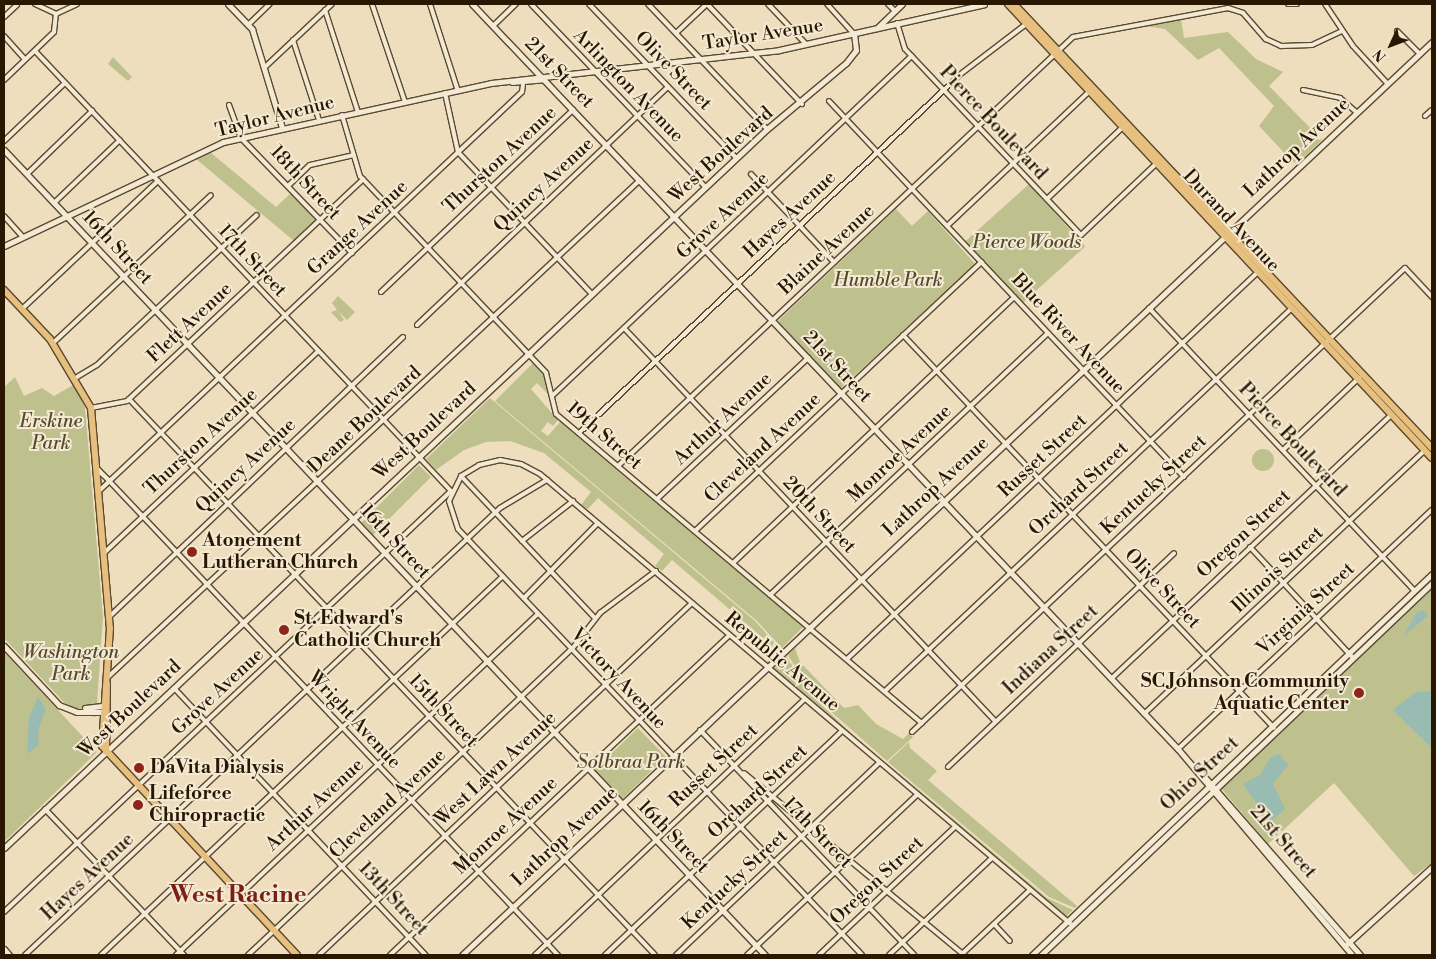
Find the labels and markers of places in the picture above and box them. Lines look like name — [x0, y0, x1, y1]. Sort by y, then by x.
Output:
place label: Atonement Lutheran Church — [202, 530, 358, 574]
marker: Atonement Lutheran Church — [186, 546, 198, 558]
place label: St. Edward's Catholic Church — [294, 608, 441, 652]
marker: St. Edward's Catholic Church — [278, 624, 290, 636]
place label: SC Johnson Community Aquatic Center — [1141, 671, 1349, 715]
marker: SC Johnson Community Aquatic Center — [1353, 687, 1365, 699]
place label: DaVita Dialysis — [150, 757, 284, 779]
marker: DaVita Dialysis — [132, 761, 146, 775]
place label: Lifeforce Chiropractic — [149, 783, 265, 827]
marker: Lifeforce Chiropractic — [131, 798, 145, 812]

